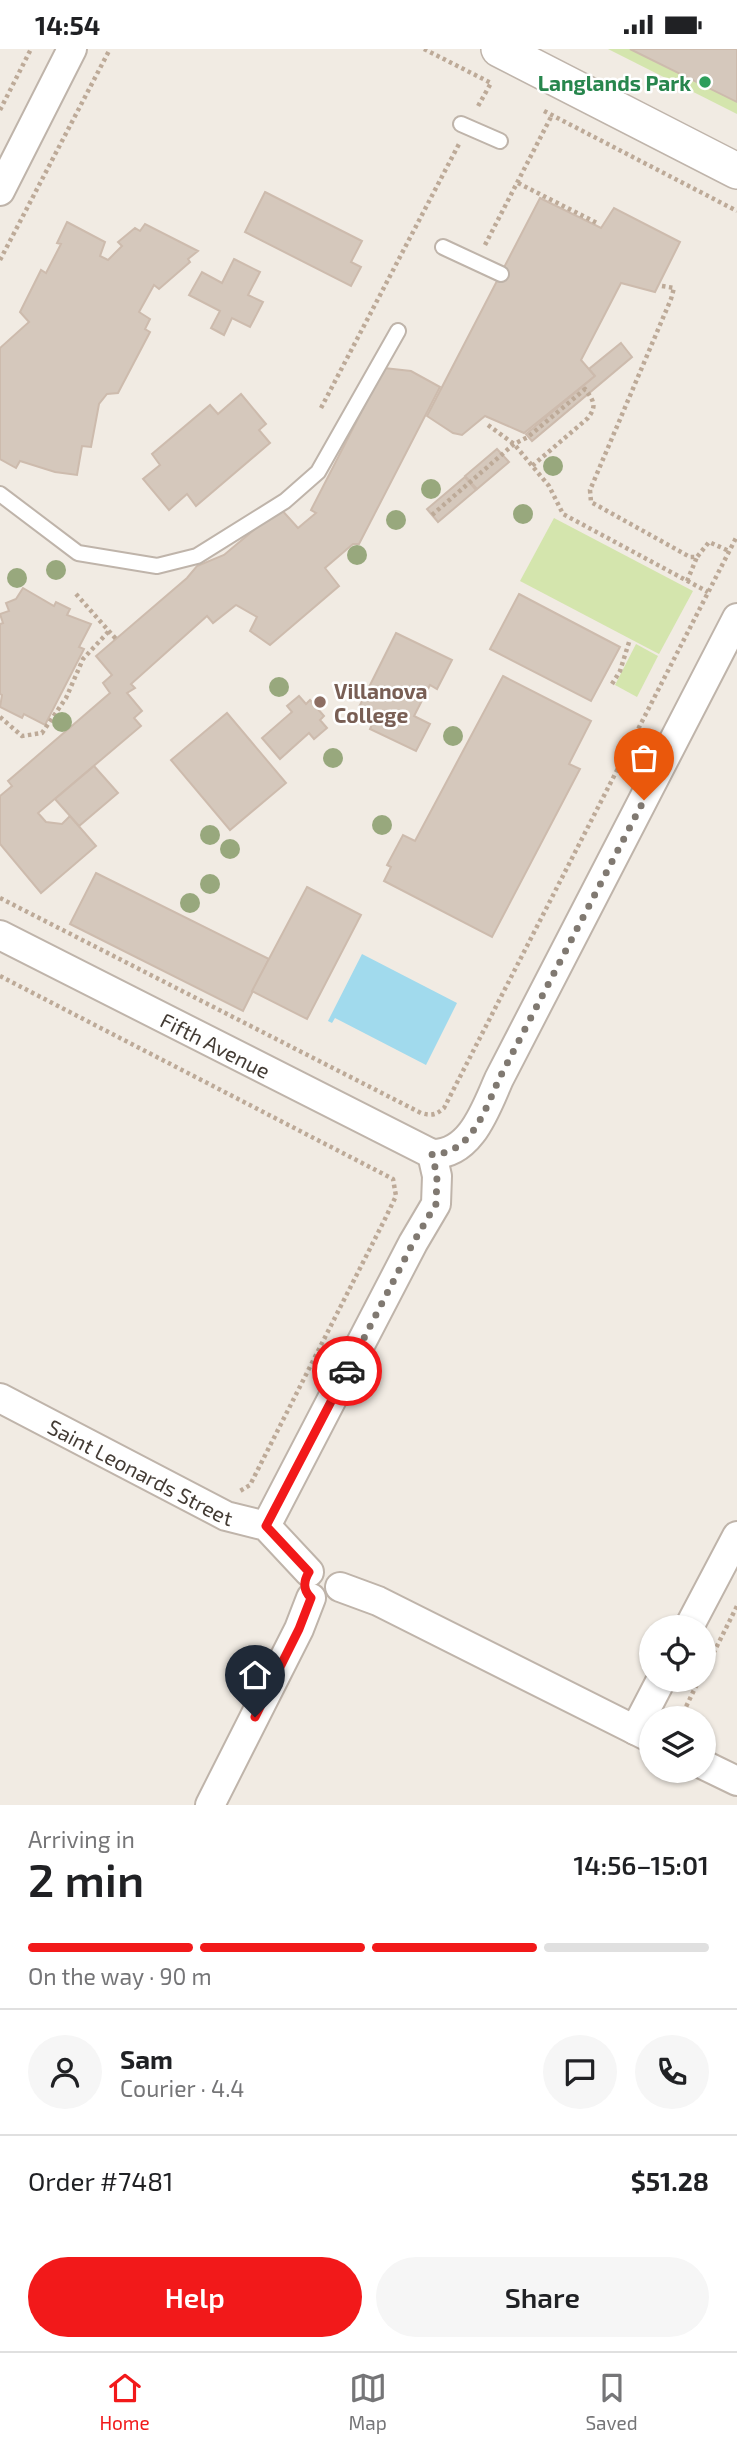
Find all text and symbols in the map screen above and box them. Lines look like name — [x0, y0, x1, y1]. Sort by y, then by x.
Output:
text: 14:54 — [35, 9, 100, 40]
place label: Langlands Park — [538, 70, 691, 95]
marker: Langlands Park — [697, 74, 713, 90]
place label: Villanova College — [334, 678, 428, 727]
marker: Villanova College — [312, 694, 328, 710]
pin — [614, 728, 674, 800]
icon: bag — [625, 739, 663, 777]
street label: Fifth Avenue — [157, 1006, 275, 1083]
courier — [312, 1336, 382, 1406]
icon: car — [328, 1352, 366, 1390]
street label: Saint Leonards Street — [44, 1413, 235, 1530]
map controls — [639, 1615, 716, 1783]
button: locate — [639, 1615, 716, 1692]
pin — [225, 1645, 285, 1717]
icon: home — [236, 1656, 274, 1694]
button: layers — [639, 1706, 716, 1783]
text: Arriving in — [28, 1825, 135, 1853]
text: 14:56–15:01 — [574, 1849, 709, 1880]
text: 2 min — [28, 1851, 144, 1906]
text: On the way · 90 m — [28, 1962, 212, 1990]
button: person — [28, 2035, 102, 2109]
button: chat — [543, 2035, 617, 2109]
button: phone — [635, 2035, 709, 2109]
text: Sam — [120, 2043, 173, 2074]
text: Courier · 4.4 — [120, 2074, 244, 2102]
text: Order #7481 — [28, 2165, 173, 2196]
text: $51.28 — [631, 2165, 709, 2196]
button: Help — [28, 2257, 362, 2337]
button: Share — [376, 2257, 709, 2337]
tab: Home — [99, 2369, 150, 2434]
tab: Map — [349, 2369, 387, 2434]
tab: Saved — [585, 2369, 638, 2434]

